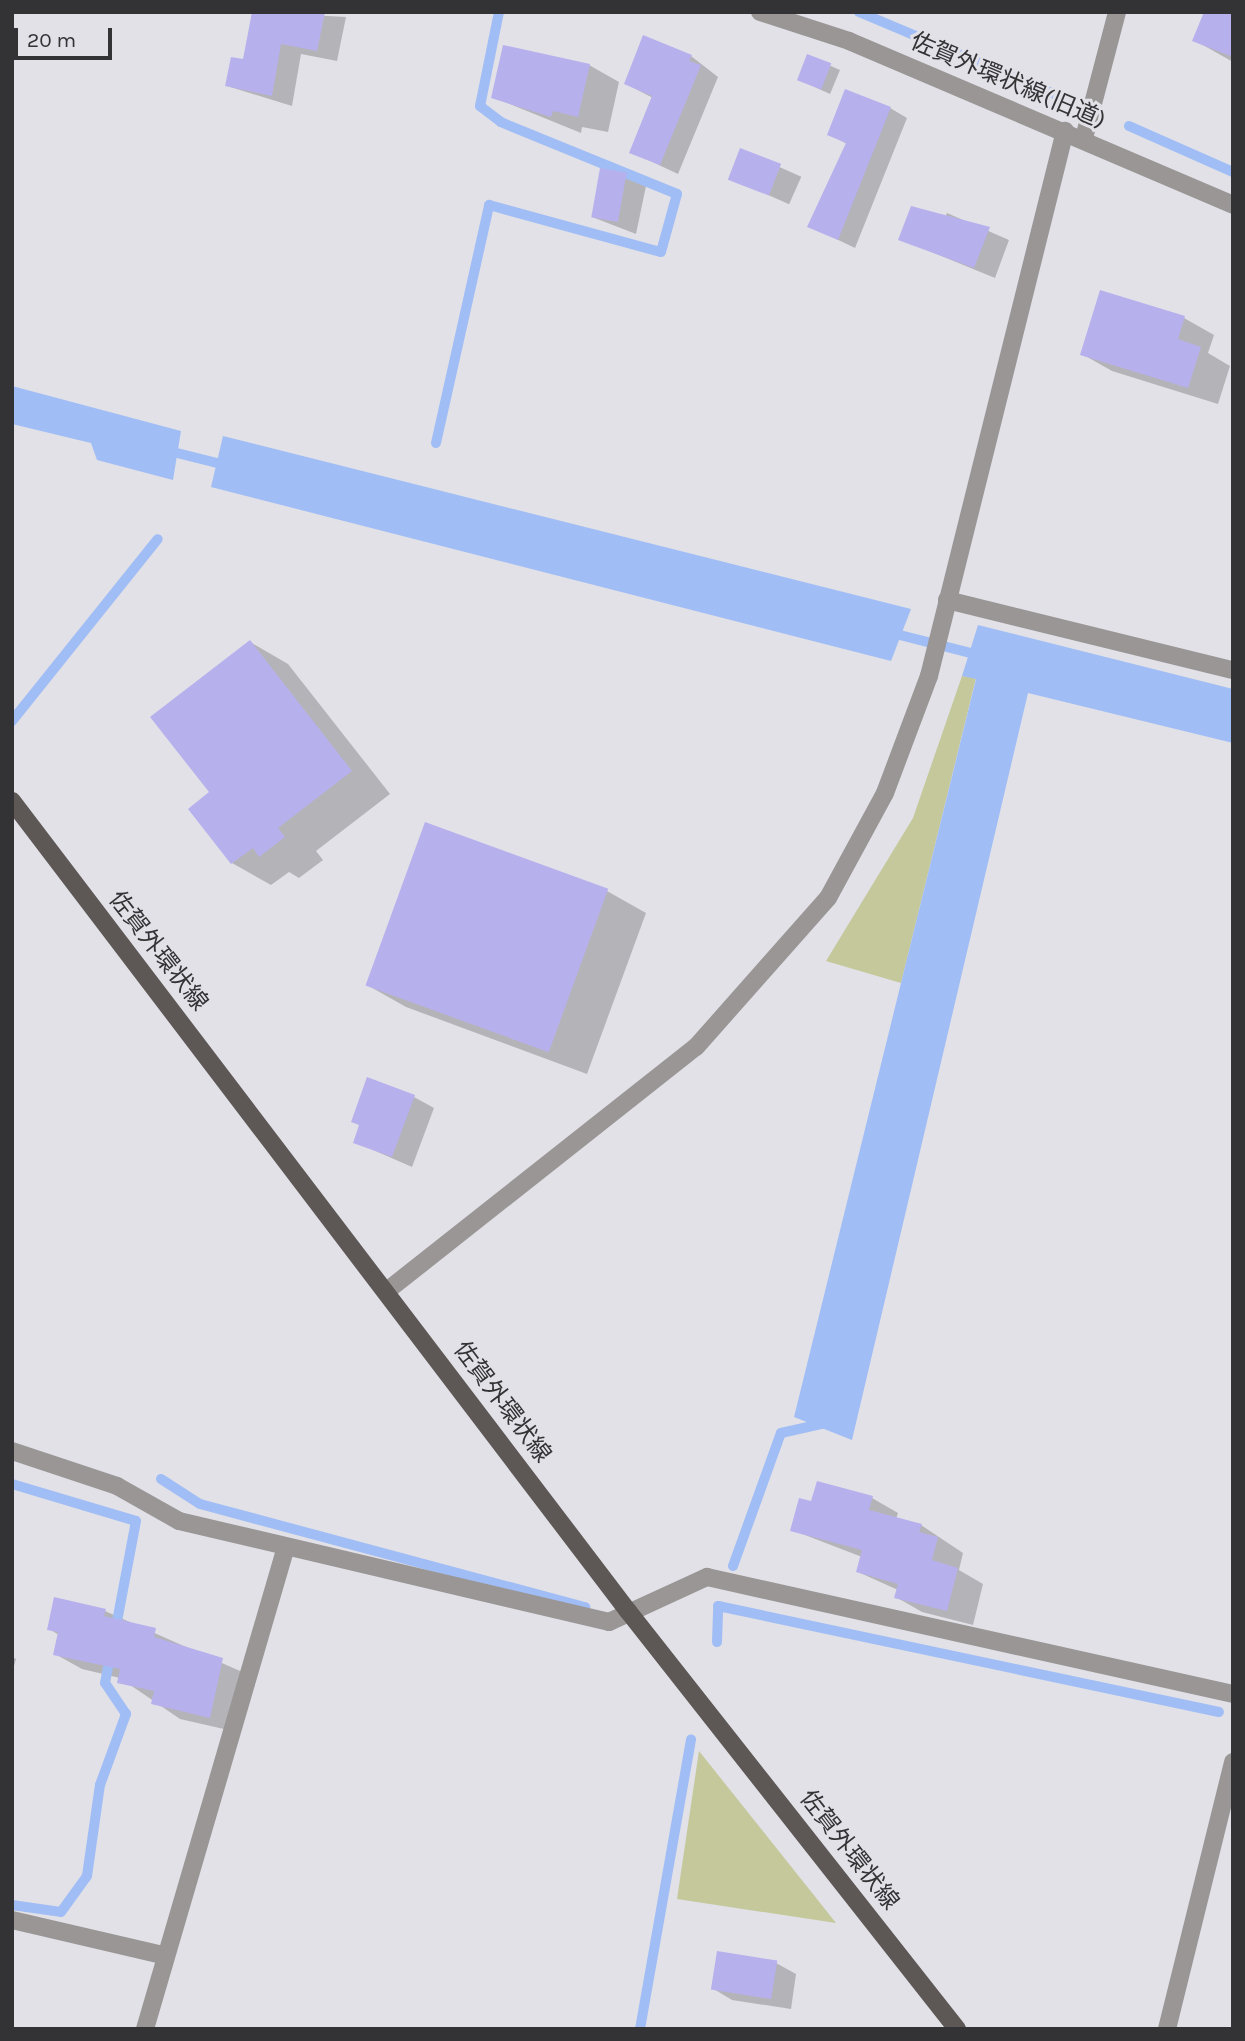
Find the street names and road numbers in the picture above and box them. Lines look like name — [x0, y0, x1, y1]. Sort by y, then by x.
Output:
street label: 佐賀外環状線(旧道) — [906, 27, 1110, 135]
street label: 佐賀外環状線 — [102, 885, 214, 1017]
street label: 佐賀外環状線 — [447, 1336, 557, 1468]
street label: 佐賀外環状線 — [793, 1784, 905, 1916]

